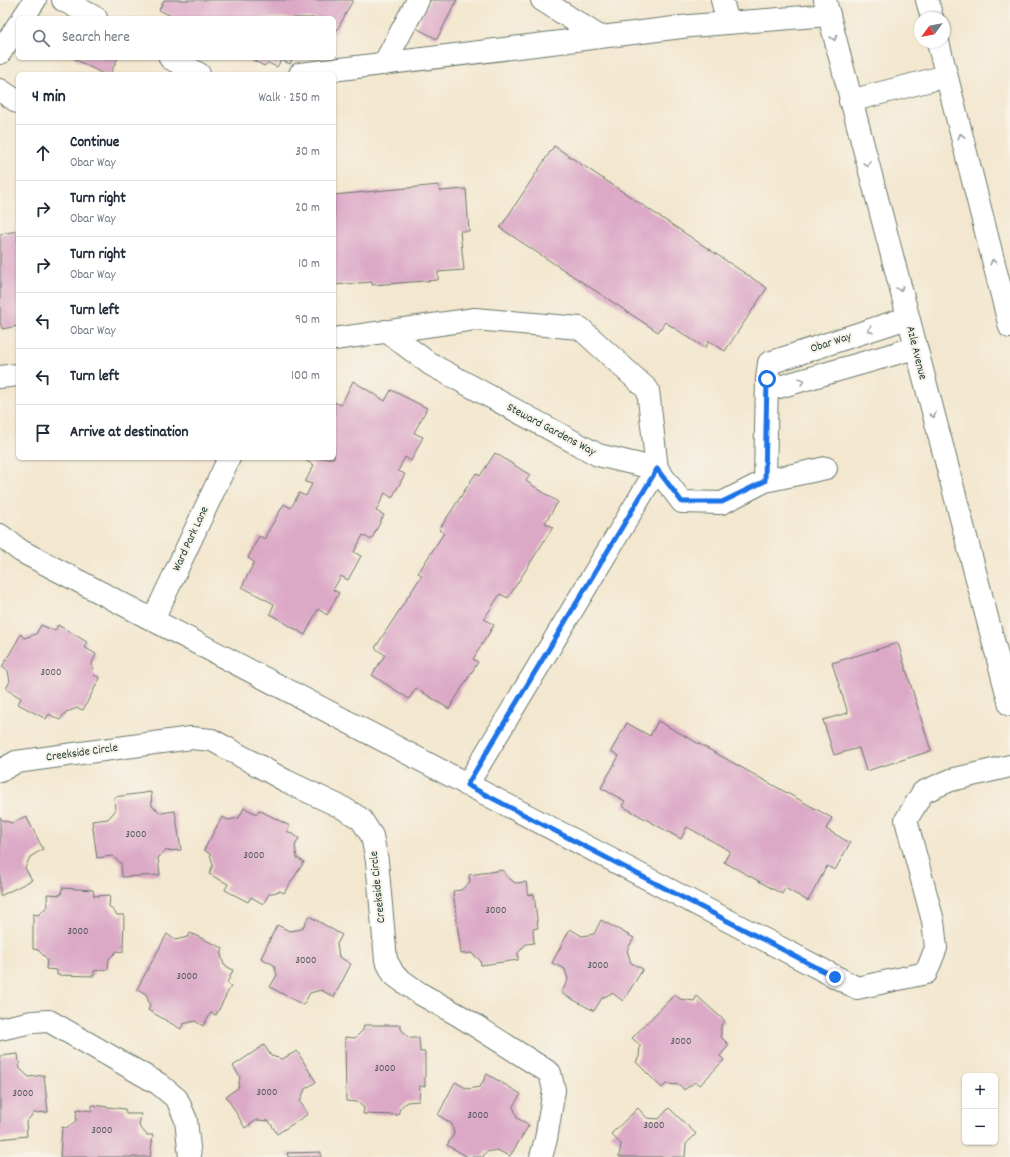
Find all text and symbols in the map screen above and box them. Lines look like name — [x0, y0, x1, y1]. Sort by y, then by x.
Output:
north arrow — [914, 12, 950, 48]
search box — [16, 16, 336, 60]
icon: search — [30, 27, 52, 49]
text: Search here — [62, 27, 130, 49]
one-way arrow — [830, 35, 838, 41]
text: 4 min — [32, 86, 66, 110]
text: Walk · 250 m — [258, 89, 320, 108]
text: Continue — [70, 132, 119, 154]
one-way arrow — [958, 133, 966, 139]
icon: ahead — [32, 142, 54, 164]
text: 30 m — [295, 143, 320, 162]
text: Obar Way — [70, 154, 116, 173]
one-way arrow — [862, 161, 870, 167]
text: Turn right — [70, 188, 126, 210]
icon: right — [32, 198, 54, 220]
text: 20 m — [295, 199, 320, 218]
text: Obar Way — [70, 210, 116, 229]
text: Turn right — [70, 244, 126, 266]
icon: right — [32, 254, 54, 276]
text: 10 m — [298, 255, 320, 274]
one-way arrow — [989, 259, 998, 266]
text: Obar Way — [70, 266, 116, 285]
one-way arrow — [895, 286, 904, 293]
text: Turn left — [70, 300, 119, 322]
icon: left — [32, 310, 54, 332]
text: 90 m — [295, 311, 320, 330]
text: Obar Way — [70, 322, 116, 341]
street label: Azle Avenue — [901, 324, 931, 382]
one-way arrow — [867, 325, 874, 334]
street label: Obar Way — [808, 328, 855, 358]
icon: left — [32, 366, 54, 388]
text: Turn left — [70, 366, 119, 388]
text: 100 m — [291, 367, 320, 386]
route start — [758, 370, 776, 388]
one-way arrow — [799, 377, 806, 386]
street label: Steward Gardens Way — [503, 399, 600, 461]
one-way arrow — [928, 412, 936, 419]
icon: arrive — [32, 422, 54, 444]
text: Arrive at destination — [70, 422, 188, 444]
street label: Ward Park Lane — [169, 504, 213, 574]
house number: 3000 — [41, 666, 61, 680]
street label: Creekside Circle — [45, 740, 119, 766]
house number: 3000 — [126, 828, 146, 842]
house number: 3000 — [244, 849, 264, 863]
street label: Creekside Circle — [366, 850, 390, 924]
house number: 3000 — [486, 904, 506, 918]
house number: 3000 — [68, 925, 88, 939]
house number: 3000 — [296, 954, 316, 968]
house number: 3000 — [588, 959, 608, 973]
route end — [826, 968, 844, 986]
house number: 3000 — [177, 970, 197, 984]
house number: 3000 — [671, 1035, 691, 1049]
house number: 3000 — [375, 1062, 395, 1076]
map controls — [962, 1073, 998, 1145]
button: + — [962, 1073, 998, 1109]
house number: 3000 — [257, 1086, 277, 1100]
house number: 3000 — [13, 1087, 33, 1101]
house number: 3000 — [468, 1109, 488, 1123]
button: − — [962, 1109, 998, 1145]
house number: 3000 — [644, 1119, 664, 1133]
house number: 3000 — [92, 1124, 112, 1138]

